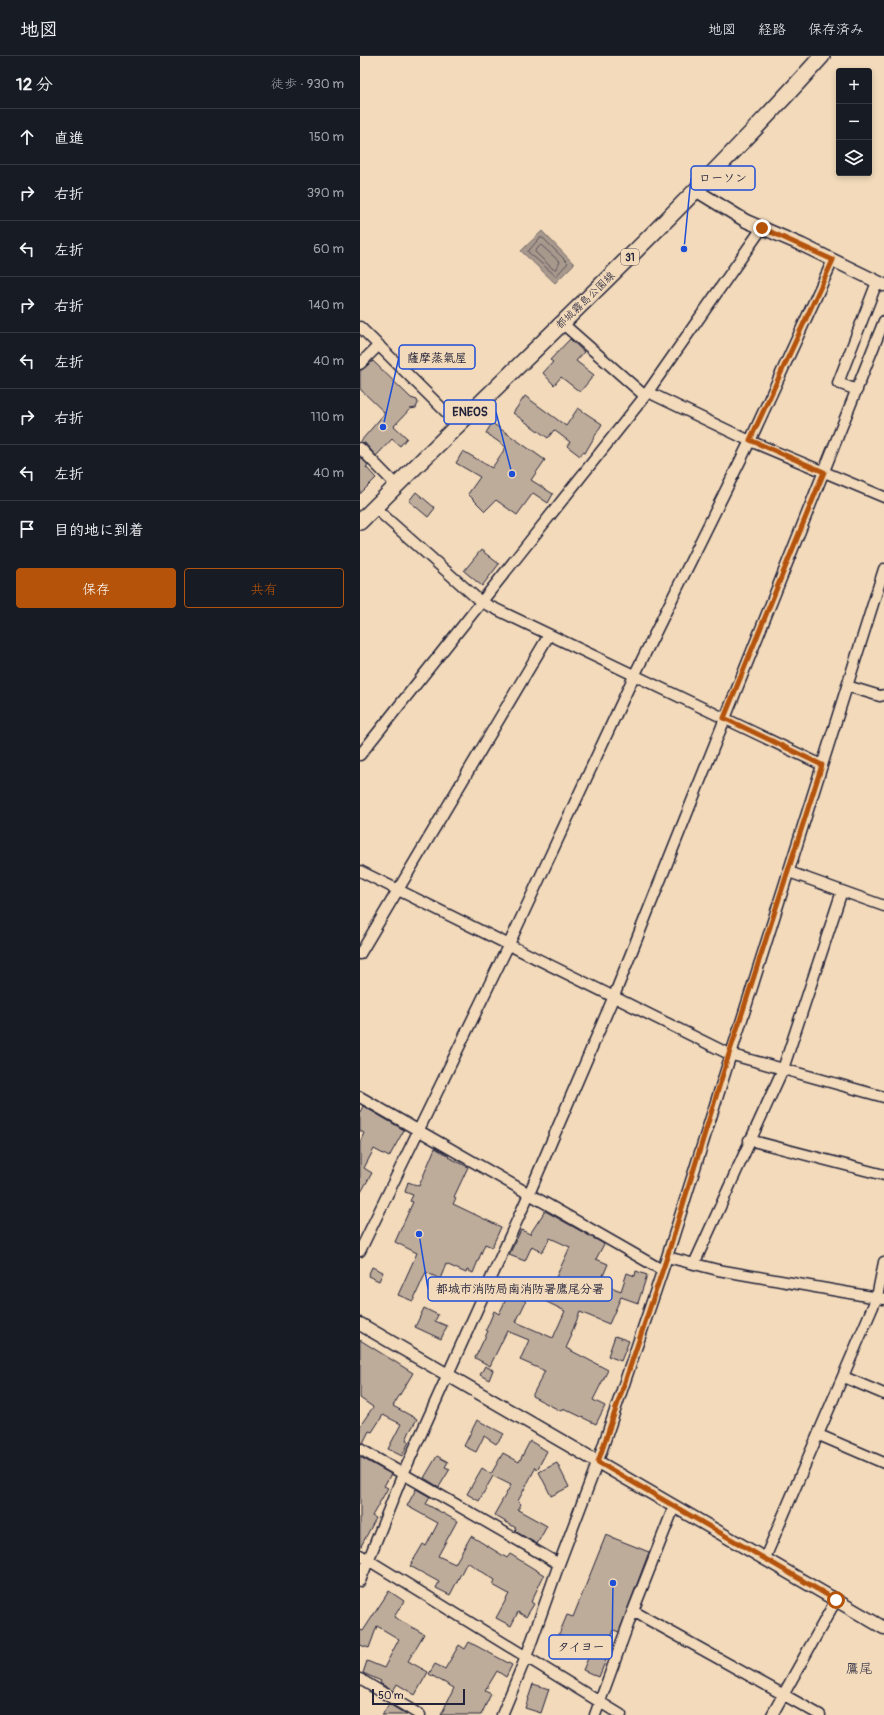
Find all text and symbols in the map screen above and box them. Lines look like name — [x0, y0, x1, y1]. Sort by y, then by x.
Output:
text: 地図 — [20, 18, 58, 42]
text: 地図 — [708, 21, 736, 38]
text: 経路 — [758, 21, 786, 38]
text: 保存済み — [808, 21, 864, 38]
map controls — [836, 68, 872, 176]
button: + — [836, 68, 872, 104]
text: 12 分 — [16, 74, 53, 95]
text: 徒歩 · 930 m — [271, 76, 344, 92]
button: − — [836, 104, 872, 140]
icon: ahead — [16, 126, 38, 148]
text: 直進 — [54, 129, 84, 148]
text: 150 m — [309, 129, 344, 145]
button: layers — [836, 140, 872, 176]
callout: ローソン — [691, 166, 755, 190]
text: ローソン — [699, 171, 747, 186]
icon: right — [16, 182, 38, 204]
text: 右折 — [54, 185, 84, 204]
text: 390 m — [307, 185, 344, 201]
route end — [753, 219, 771, 237]
icon: left — [16, 238, 38, 260]
text: 左折 — [54, 241, 84, 260]
text: 60 m — [313, 241, 344, 257]
road number: 31 — [621, 249, 639, 265]
street label: 都城霧島公園線 — [553, 269, 618, 332]
icon: right — [16, 294, 38, 316]
text: 右折 — [54, 297, 84, 316]
text: 140 m — [308, 297, 344, 313]
callout: 薩摩蒸氣屋 — [399, 345, 475, 369]
icon: left — [16, 350, 38, 372]
text: 薩摩蒸氣屋 — [407, 351, 467, 366]
text: 左折 — [54, 353, 84, 372]
text: 40 m — [313, 353, 344, 369]
callout: ENEOS — [444, 400, 496, 424]
text: ENEOS — [452, 405, 488, 420]
icon: right — [16, 406, 38, 428]
text: 右折 — [54, 409, 84, 428]
text: 110 m — [311, 409, 344, 425]
icon: left — [16, 462, 38, 484]
text: 左折 — [54, 465, 84, 484]
text: 40 m — [313, 465, 344, 481]
icon: arrive — [16, 518, 38, 540]
text: 目的地に到着 — [54, 521, 144, 540]
button: 保存 — [16, 568, 176, 608]
button: 共有 — [184, 568, 344, 608]
callout: 都城市消防局南消防署鷹尾分署 — [428, 1277, 612, 1301]
text: 都城市消防局南消防署鷹尾分署 — [436, 1282, 604, 1297]
route start — [827, 1591, 845, 1609]
callout: タイヨー — [549, 1635, 612, 1659]
text: タイヨー — [558, 1640, 604, 1655]
district label: 鷹尾 — [846, 1661, 872, 1677]
scale bar — [372, 1687, 465, 1706]
text: 50 m — [378, 1689, 404, 1702]

